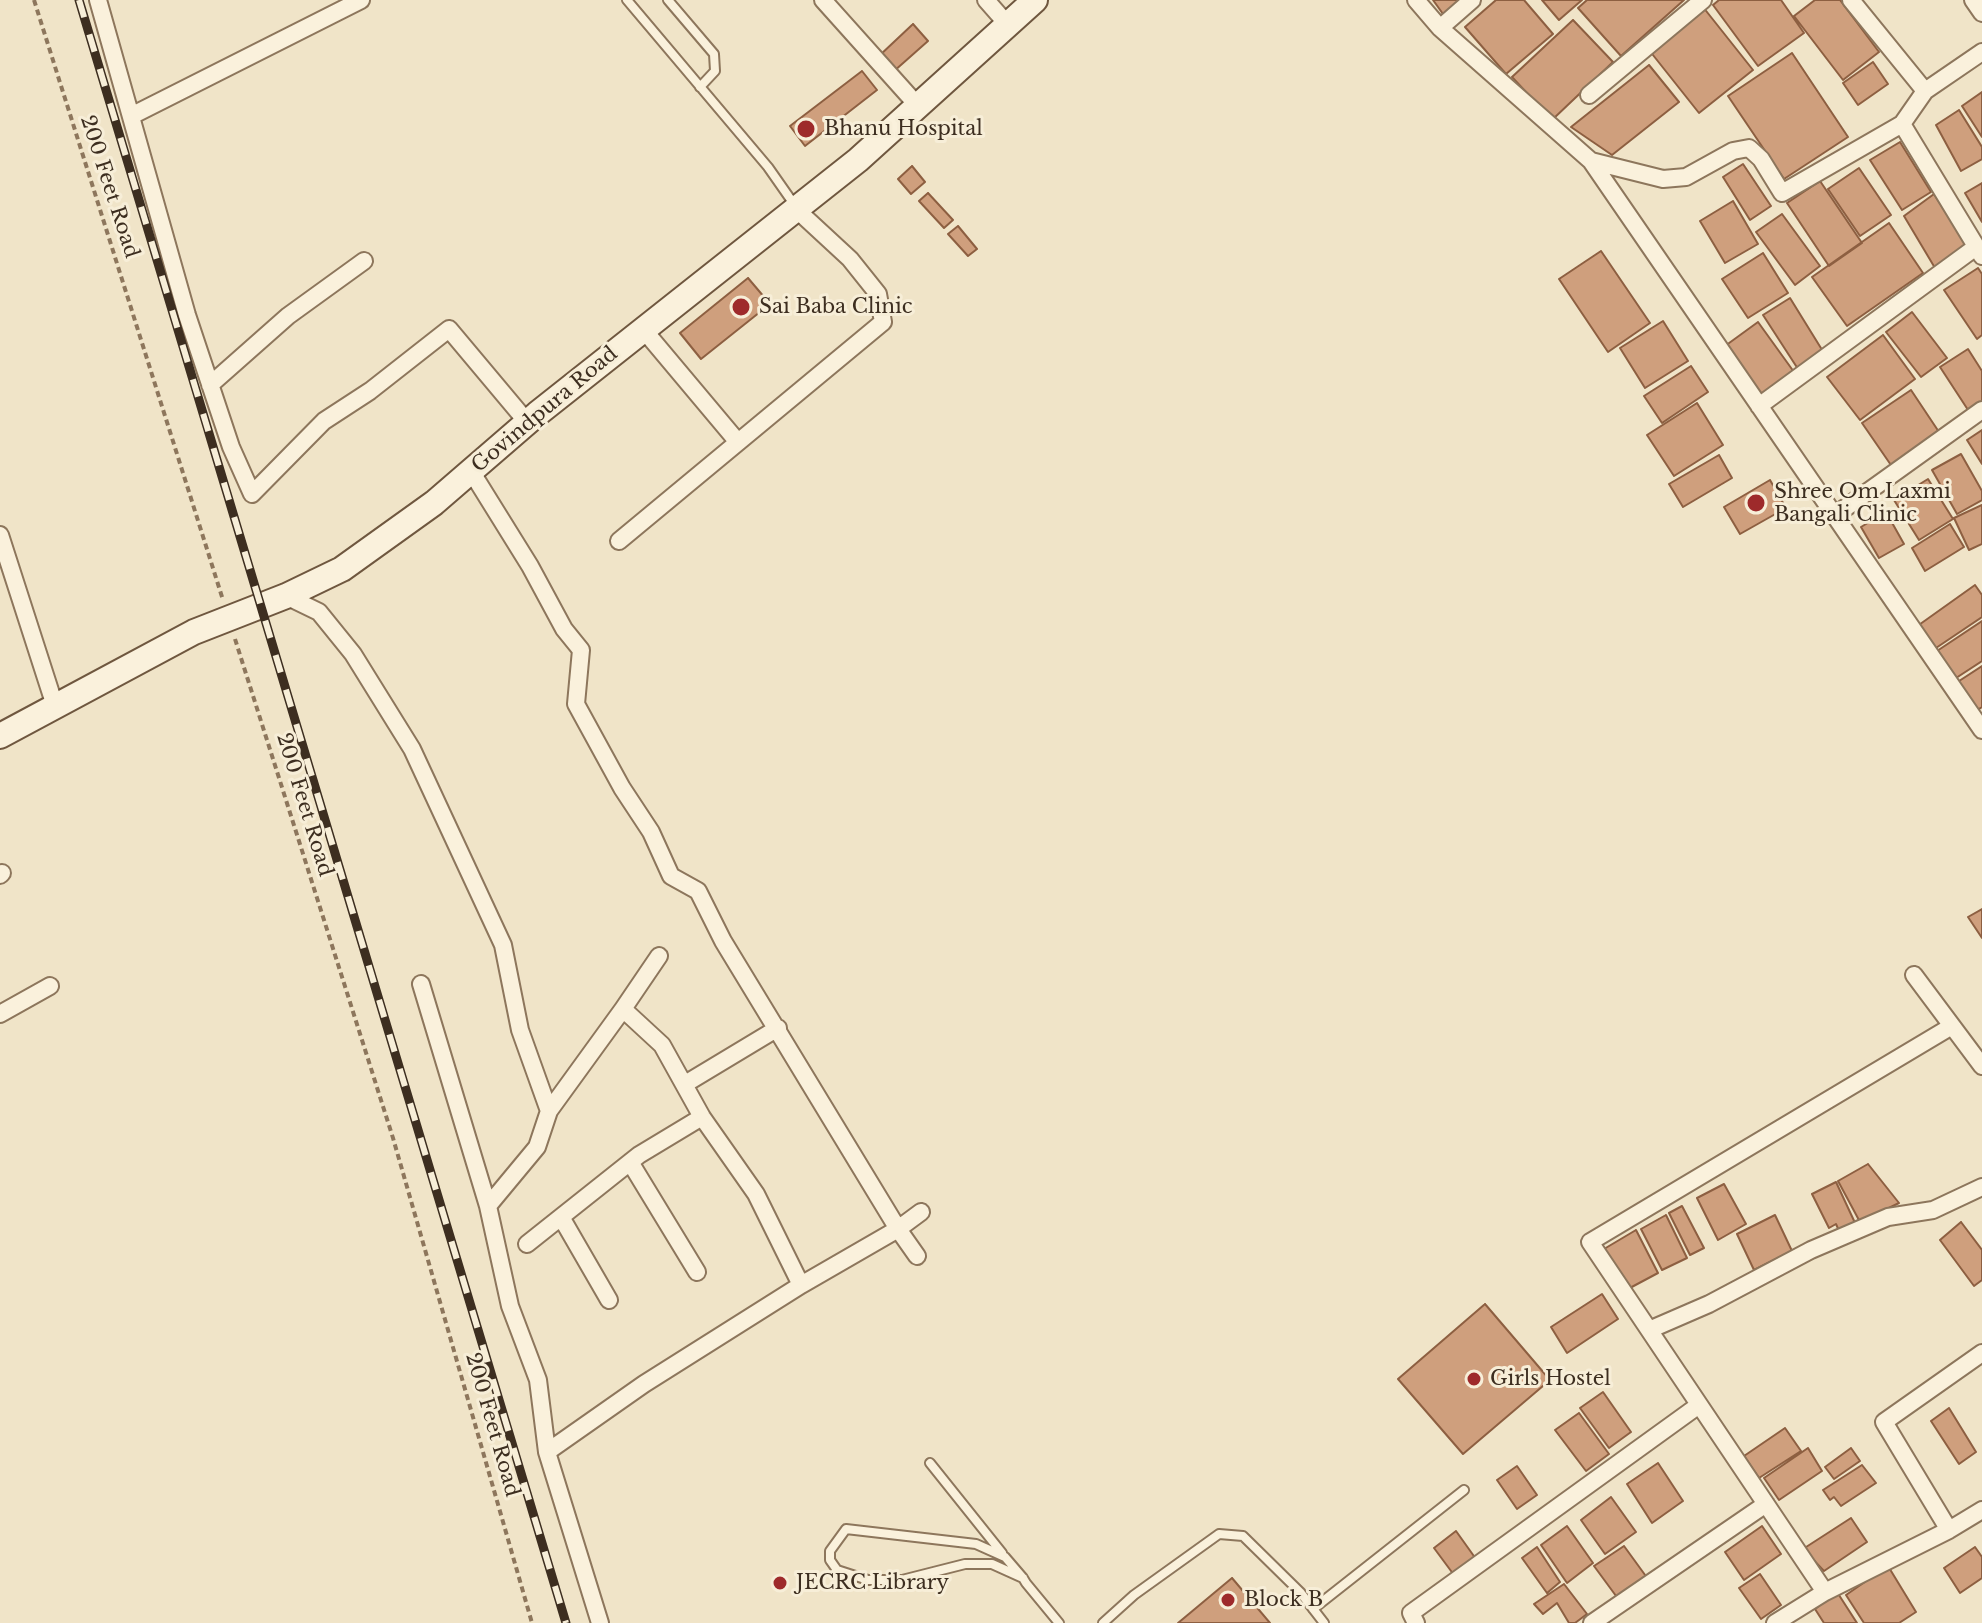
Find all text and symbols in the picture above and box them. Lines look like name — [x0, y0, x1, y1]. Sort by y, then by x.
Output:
street label: 200 Feet Road — [75, 113, 143, 261]
place label: Bhanu Hospital — [824, 117, 983, 141]
marker: Bhanu Hospital — [795, 118, 817, 140]
place label: Sai Baba Clinic — [759, 295, 913, 319]
marker: Sai Baba Clinic — [730, 296, 752, 318]
street label: Govindpura Road — [467, 342, 623, 478]
place label: Shree Om Laxmi Bangali Clinic — [1774, 480, 1951, 527]
marker: Shree Om Laxmi Bangali Clinic — [1745, 492, 1767, 514]
street label: 200 Feet Road — [271, 730, 337, 880]
street label: 200 Feet Road — [460, 1350, 524, 1500]
place label: Girls Hostel — [1490, 1367, 1611, 1391]
marker: Girls Hostel — [1465, 1370, 1483, 1388]
place label: JECRC Library — [796, 1571, 949, 1595]
marker: JECRC Library — [771, 1574, 789, 1592]
place label: Block B — [1244, 1588, 1323, 1612]
marker: Block B — [1219, 1591, 1237, 1609]

